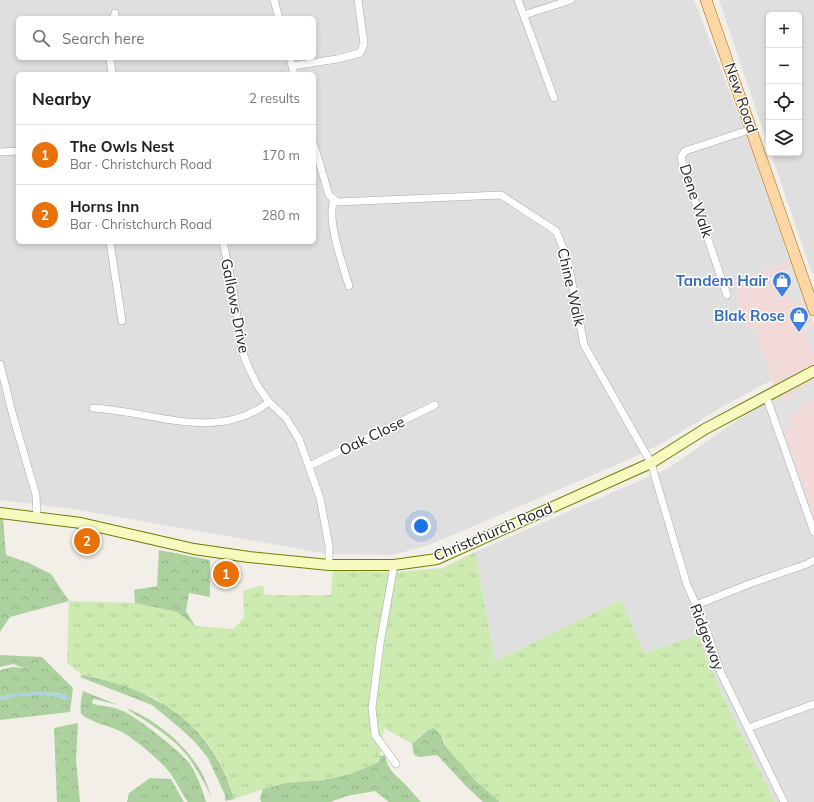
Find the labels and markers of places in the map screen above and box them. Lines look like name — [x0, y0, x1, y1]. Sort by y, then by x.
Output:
shop icon: Tandem Hair — [771, 270, 793, 298]
place label: Tandem Hair — [676, 271, 768, 290]
shop icon: Blak Rose — [788, 305, 810, 333]
place label: Blak Rose — [714, 306, 785, 325]
pin: 2 — [74, 526, 100, 556]
pin: 1 — [213, 559, 239, 589]

